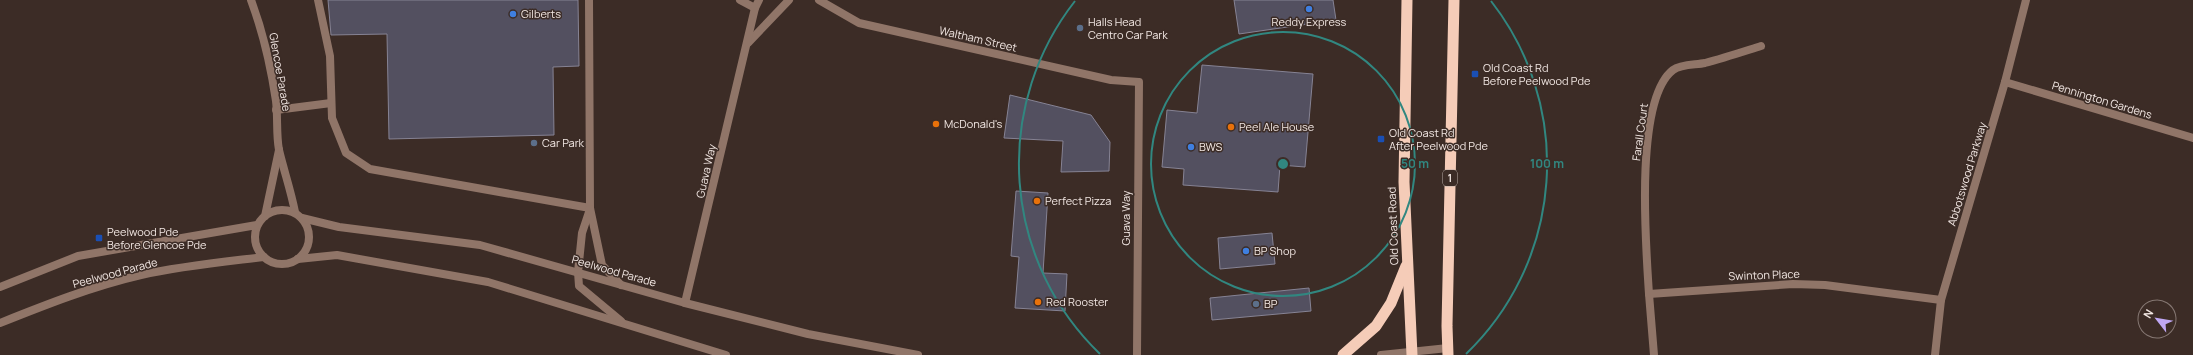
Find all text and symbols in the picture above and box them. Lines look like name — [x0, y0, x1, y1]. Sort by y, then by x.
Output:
marker: Reddy Express — [1304, 4, 1314, 14]
place label: Gilberts — [521, 6, 561, 21]
marker: Gilberts — [508, 9, 518, 19]
place label: Halls Head Centro Car Park — [1088, 14, 1168, 42]
place label: Reddy Express — [1272, 14, 1347, 29]
street label: Waltham Street — [938, 22, 1018, 55]
marker: Halls Head Centro Car Park — [1075, 23, 1085, 33]
street label: Glencoe Parade — [266, 31, 295, 113]
place label: Old Coast Rd Before Peelwood Pde — [1483, 60, 1591, 88]
marker: Old Coast Rd Before Peelwood Pde — [1470, 69, 1480, 79]
street label: Pennington Gardens — [2050, 77, 2154, 122]
street label: Farall Court — [1628, 102, 1651, 162]
place label: McDonald's — [944, 116, 1002, 131]
marker: McDonald's — [931, 119, 941, 129]
place label: Peel Ale House — [1239, 119, 1315, 134]
street label: Abbotswood Parkway — [1944, 120, 1990, 228]
marker: Peel Ale House — [1226, 122, 1236, 132]
place label: Old Coast Rd After Peelwood Pde — [1389, 125, 1488, 153]
marker: Old Coast Rd After Peelwood Pde — [1376, 134, 1386, 144]
place label: Car Park — [542, 135, 585, 150]
marker: Car Park — [529, 138, 539, 148]
place label: BWS — [1199, 139, 1222, 154]
street label: Guava Way — [692, 142, 719, 199]
marker: BWS — [1186, 142, 1196, 152]
text: 50 m — [1401, 155, 1429, 172]
text: 100 m — [1530, 155, 1564, 172]
centre of rings — [1276, 157, 1290, 171]
road number: 1 — [1443, 170, 1457, 186]
street label: Old Coast Road — [1384, 187, 1401, 265]
street label: Guava Way — [1118, 190, 1133, 246]
place label: Perfect Pizza — [1045, 193, 1111, 208]
marker: Perfect Pizza — [1032, 196, 1042, 206]
place label: Peelwood Pde Before Glencoe Pde — [107, 224, 207, 252]
marker: Peelwood Pde Before Glencoe Pde — [94, 233, 104, 243]
place label: BP Shop — [1254, 243, 1296, 258]
marker: BP Shop — [1241, 246, 1251, 256]
street label: Peelwood Parade — [570, 251, 659, 290]
street label: Peelwood Parade — [71, 254, 160, 291]
street label: Swinton Place — [1728, 266, 1801, 283]
place label: Red Rooster — [1046, 294, 1108, 309]
place label: BP — [1264, 296, 1278, 311]
marker: Red Rooster — [1033, 297, 1043, 307]
marker: BP — [1251, 299, 1261, 309]
north arrow — [2137, 299, 2177, 339]
text: N — [2140, 306, 2157, 321]

